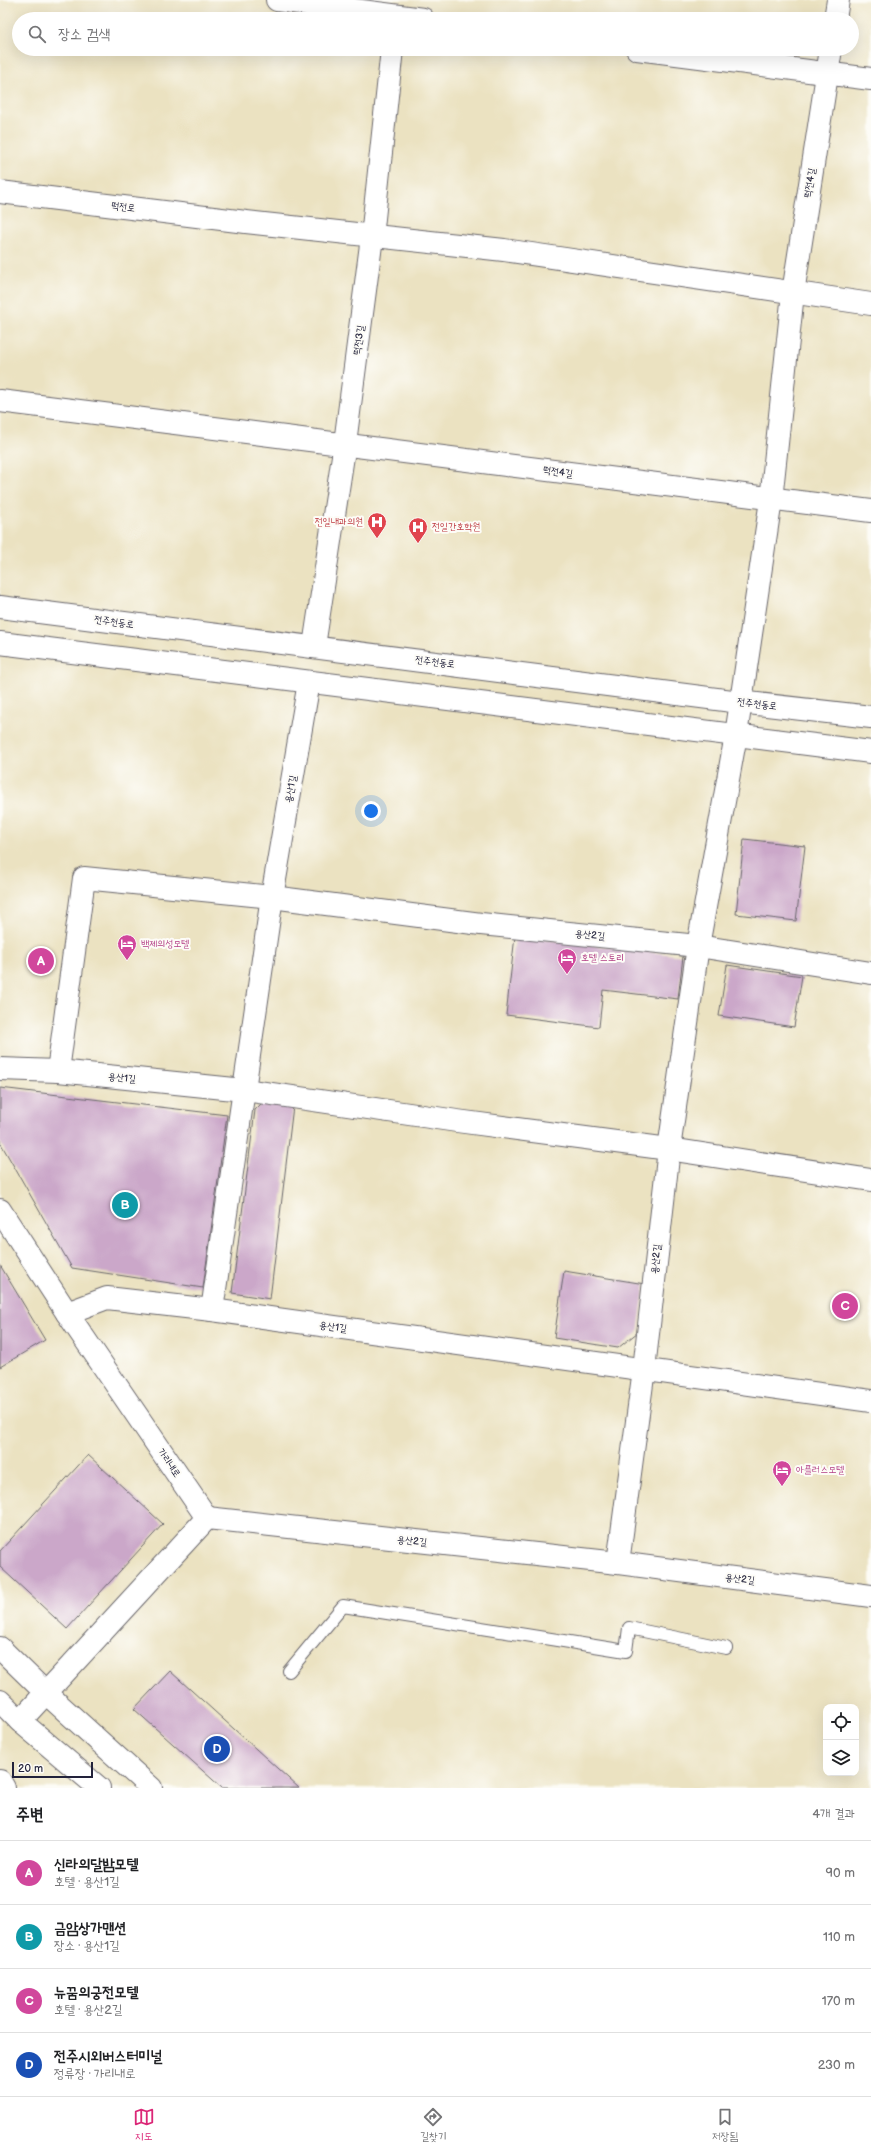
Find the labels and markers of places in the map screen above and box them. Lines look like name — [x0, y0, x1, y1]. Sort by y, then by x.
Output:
hospital icon: 전일내과의원 — [366, 511, 388, 539]
place label: 전일내과의원 — [315, 516, 363, 528]
hospital icon: 전일간호학원 — [407, 516, 429, 544]
place label: 전일간호학원 — [432, 521, 480, 533]
hotel icon: 백제의성모텔 — [116, 933, 138, 961]
place label: 백제의성모텔 — [141, 938, 189, 950]
pin: A — [28, 946, 54, 976]
hotel icon: 호텔 스토리 — [556, 947, 578, 975]
place label: 호텔 스토리 — [581, 952, 624, 964]
pin: B — [112, 1190, 138, 1220]
pin: C — [832, 1291, 858, 1321]
hotel icon: 아플러스모텔 — [771, 1459, 793, 1487]
place label: 아플러스모텔 — [796, 1464, 844, 1476]
pin: D — [204, 1734, 230, 1764]

